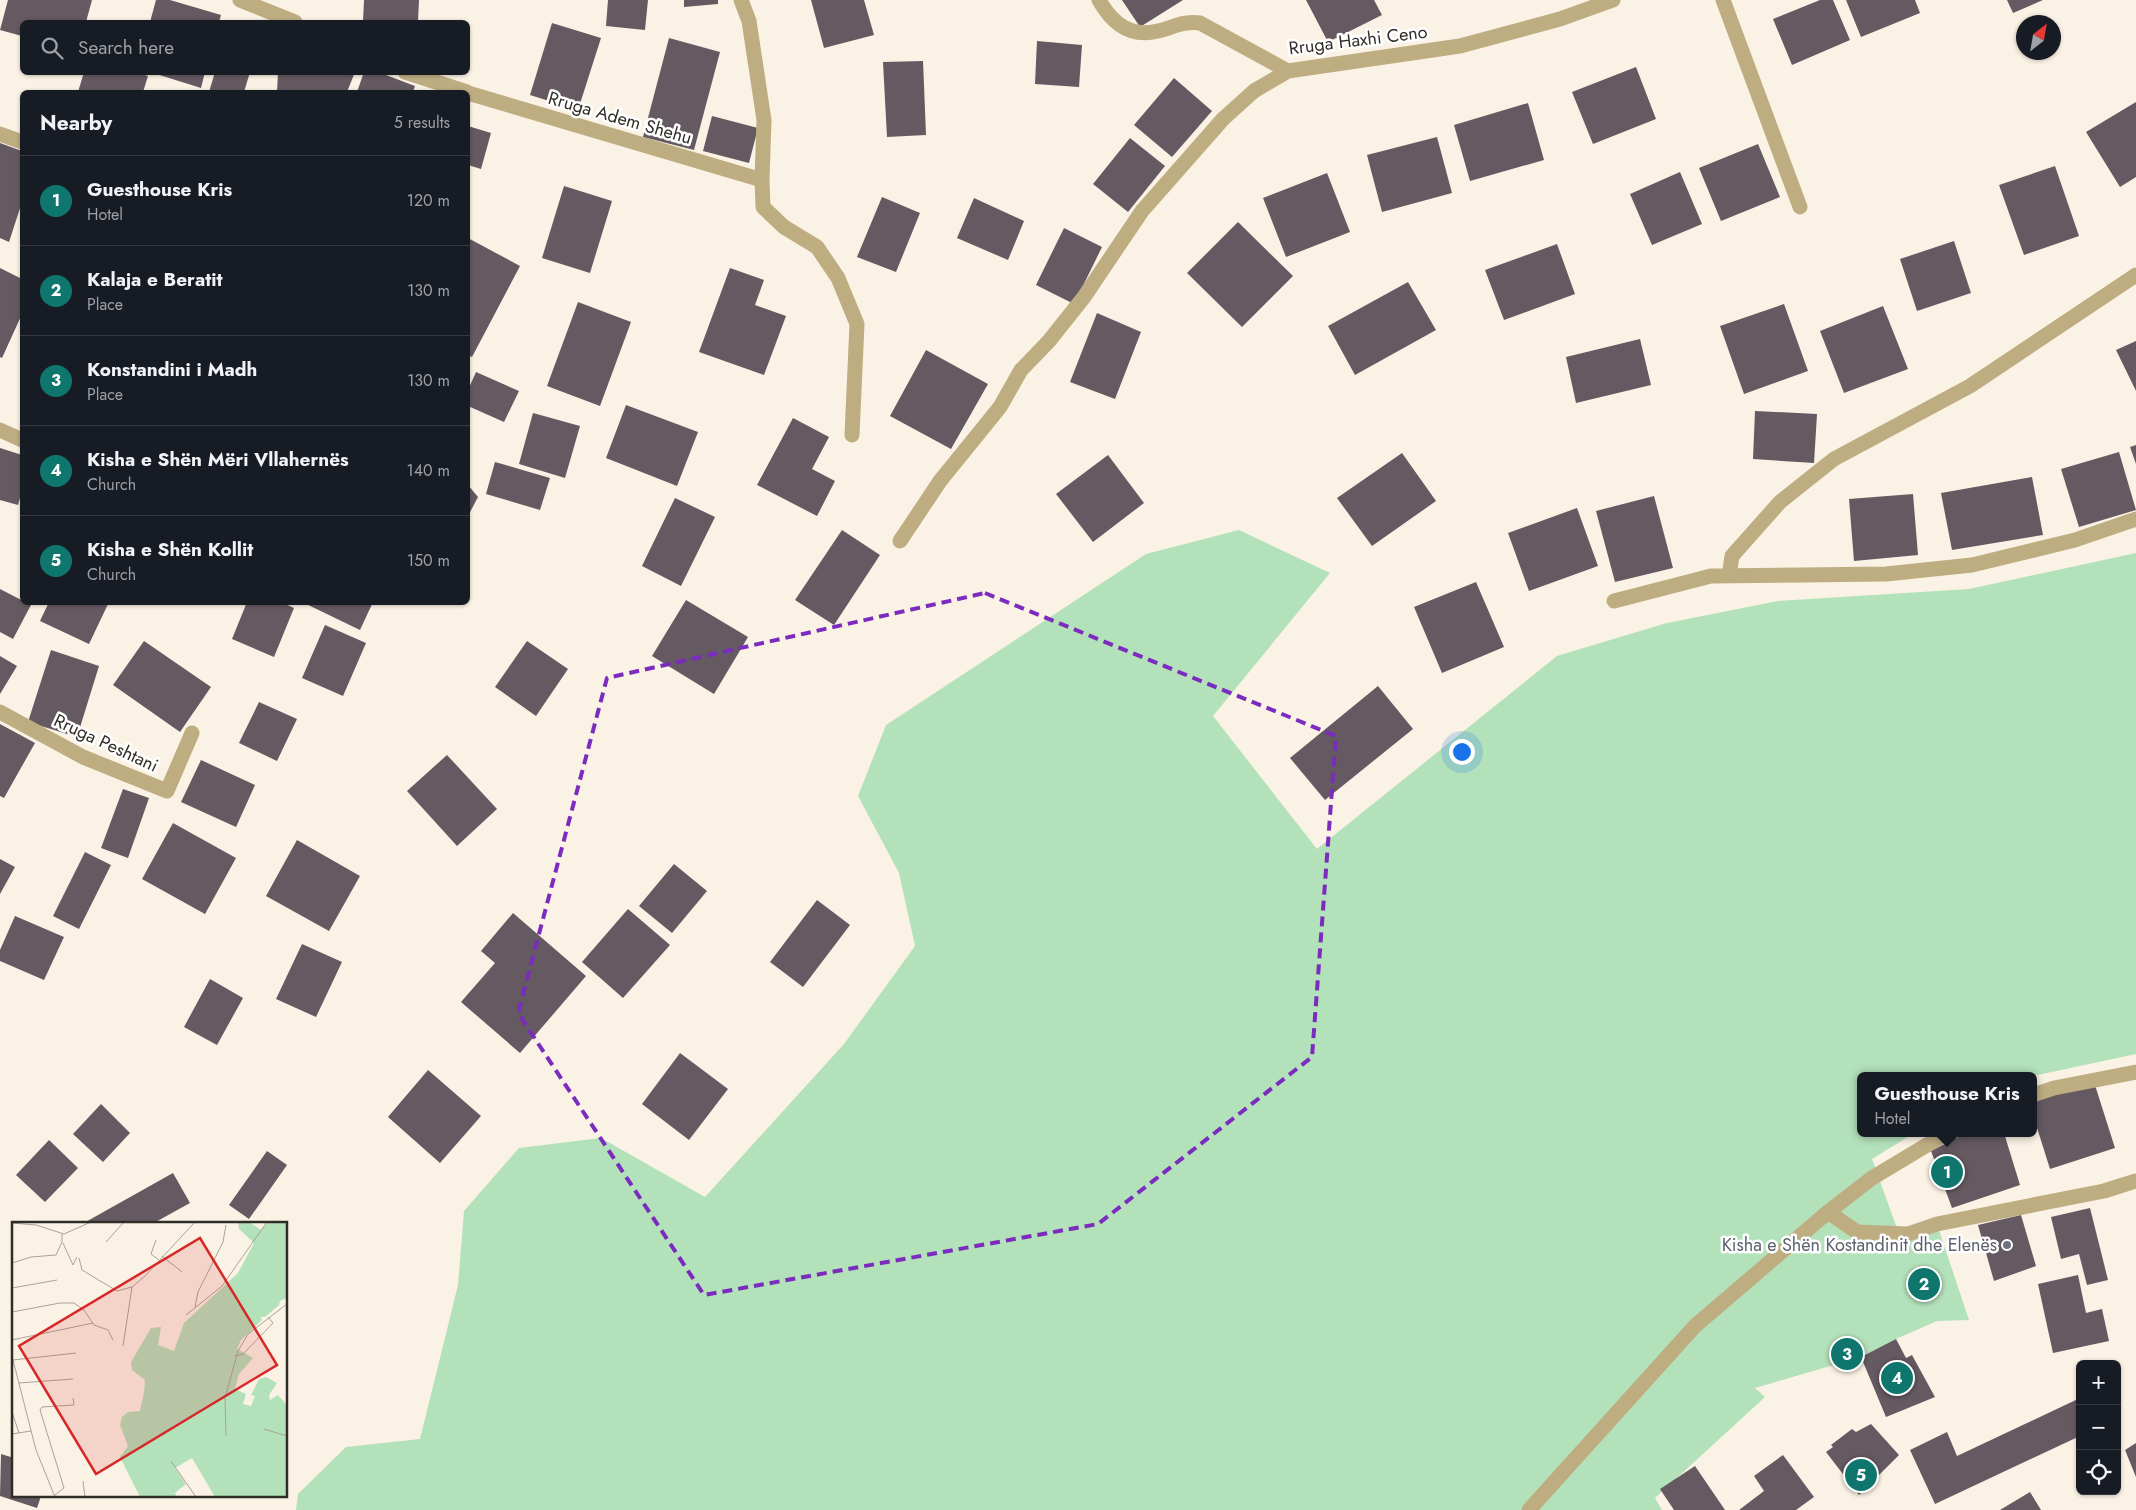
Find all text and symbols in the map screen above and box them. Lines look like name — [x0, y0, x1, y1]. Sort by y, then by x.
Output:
north arrow — [2016, 15, 2061, 60]
street label: Rruga Haxhi Ceno — [1287, 19, 1429, 61]
search box — [20, 20, 470, 75]
icon: search — [38, 34, 66, 62]
text: Search here — [78, 34, 174, 61]
street label: Rruga Adem Shehu — [545, 85, 695, 151]
text: Nearby — [40, 108, 112, 138]
text: 5 results — [394, 111, 450, 134]
text: Guesthouse Kris — [87, 176, 232, 203]
text: 1 — [52, 189, 60, 212]
text: 120 m — [407, 189, 450, 212]
text: Hotel — [87, 203, 123, 226]
text: Kalaja e Beratit — [87, 266, 222, 293]
text: 2 — [51, 279, 61, 302]
text: 130 m — [407, 279, 450, 302]
text: Place — [87, 293, 123, 316]
text: Konstandini i Madh — [87, 356, 257, 383]
text: 3 — [51, 369, 61, 392]
text: 130 m — [407, 369, 450, 392]
text: Place — [87, 383, 123, 406]
text: Kisha e Shën Mëri Vllahernës — [87, 446, 349, 473]
text: 4 — [50, 459, 62, 482]
text: 140 m — [407, 459, 450, 482]
text: Church — [87, 473, 136, 496]
text: Kisha e Shën Kollit — [87, 536, 253, 563]
text: 5 — [51, 549, 61, 572]
text: 150 m — [407, 549, 450, 572]
text: Church — [87, 563, 136, 586]
street label: Rruga Peshtani — [50, 707, 162, 779]
your location — [1449, 739, 1475, 765]
popup — [1857, 1072, 2037, 1137]
text: Guesthouse Kris — [1874, 1080, 2020, 1107]
text: Hotel — [1874, 1107, 1910, 1130]
pin: 1 — [1931, 1153, 1963, 1191]
inset map — [12, 1222, 288, 1498]
place label: Kisha e Shën Kostandinit dhe Elenës — [1722, 1232, 1997, 1258]
marker: Kisha e Shën Kostandinit dhe Elenës — [2001, 1239, 2013, 1251]
pin: 2 — [1908, 1265, 1940, 1303]
pin: 3 — [1831, 1335, 1863, 1373]
pin: 4 — [1881, 1359, 1913, 1397]
map controls — [2076, 1360, 2121, 1495]
button: + — [2076, 1360, 2121, 1405]
button: − — [2076, 1405, 2121, 1450]
button: locate — [2076, 1450, 2121, 1495]
pin: 5 — [1845, 1456, 1877, 1494]

